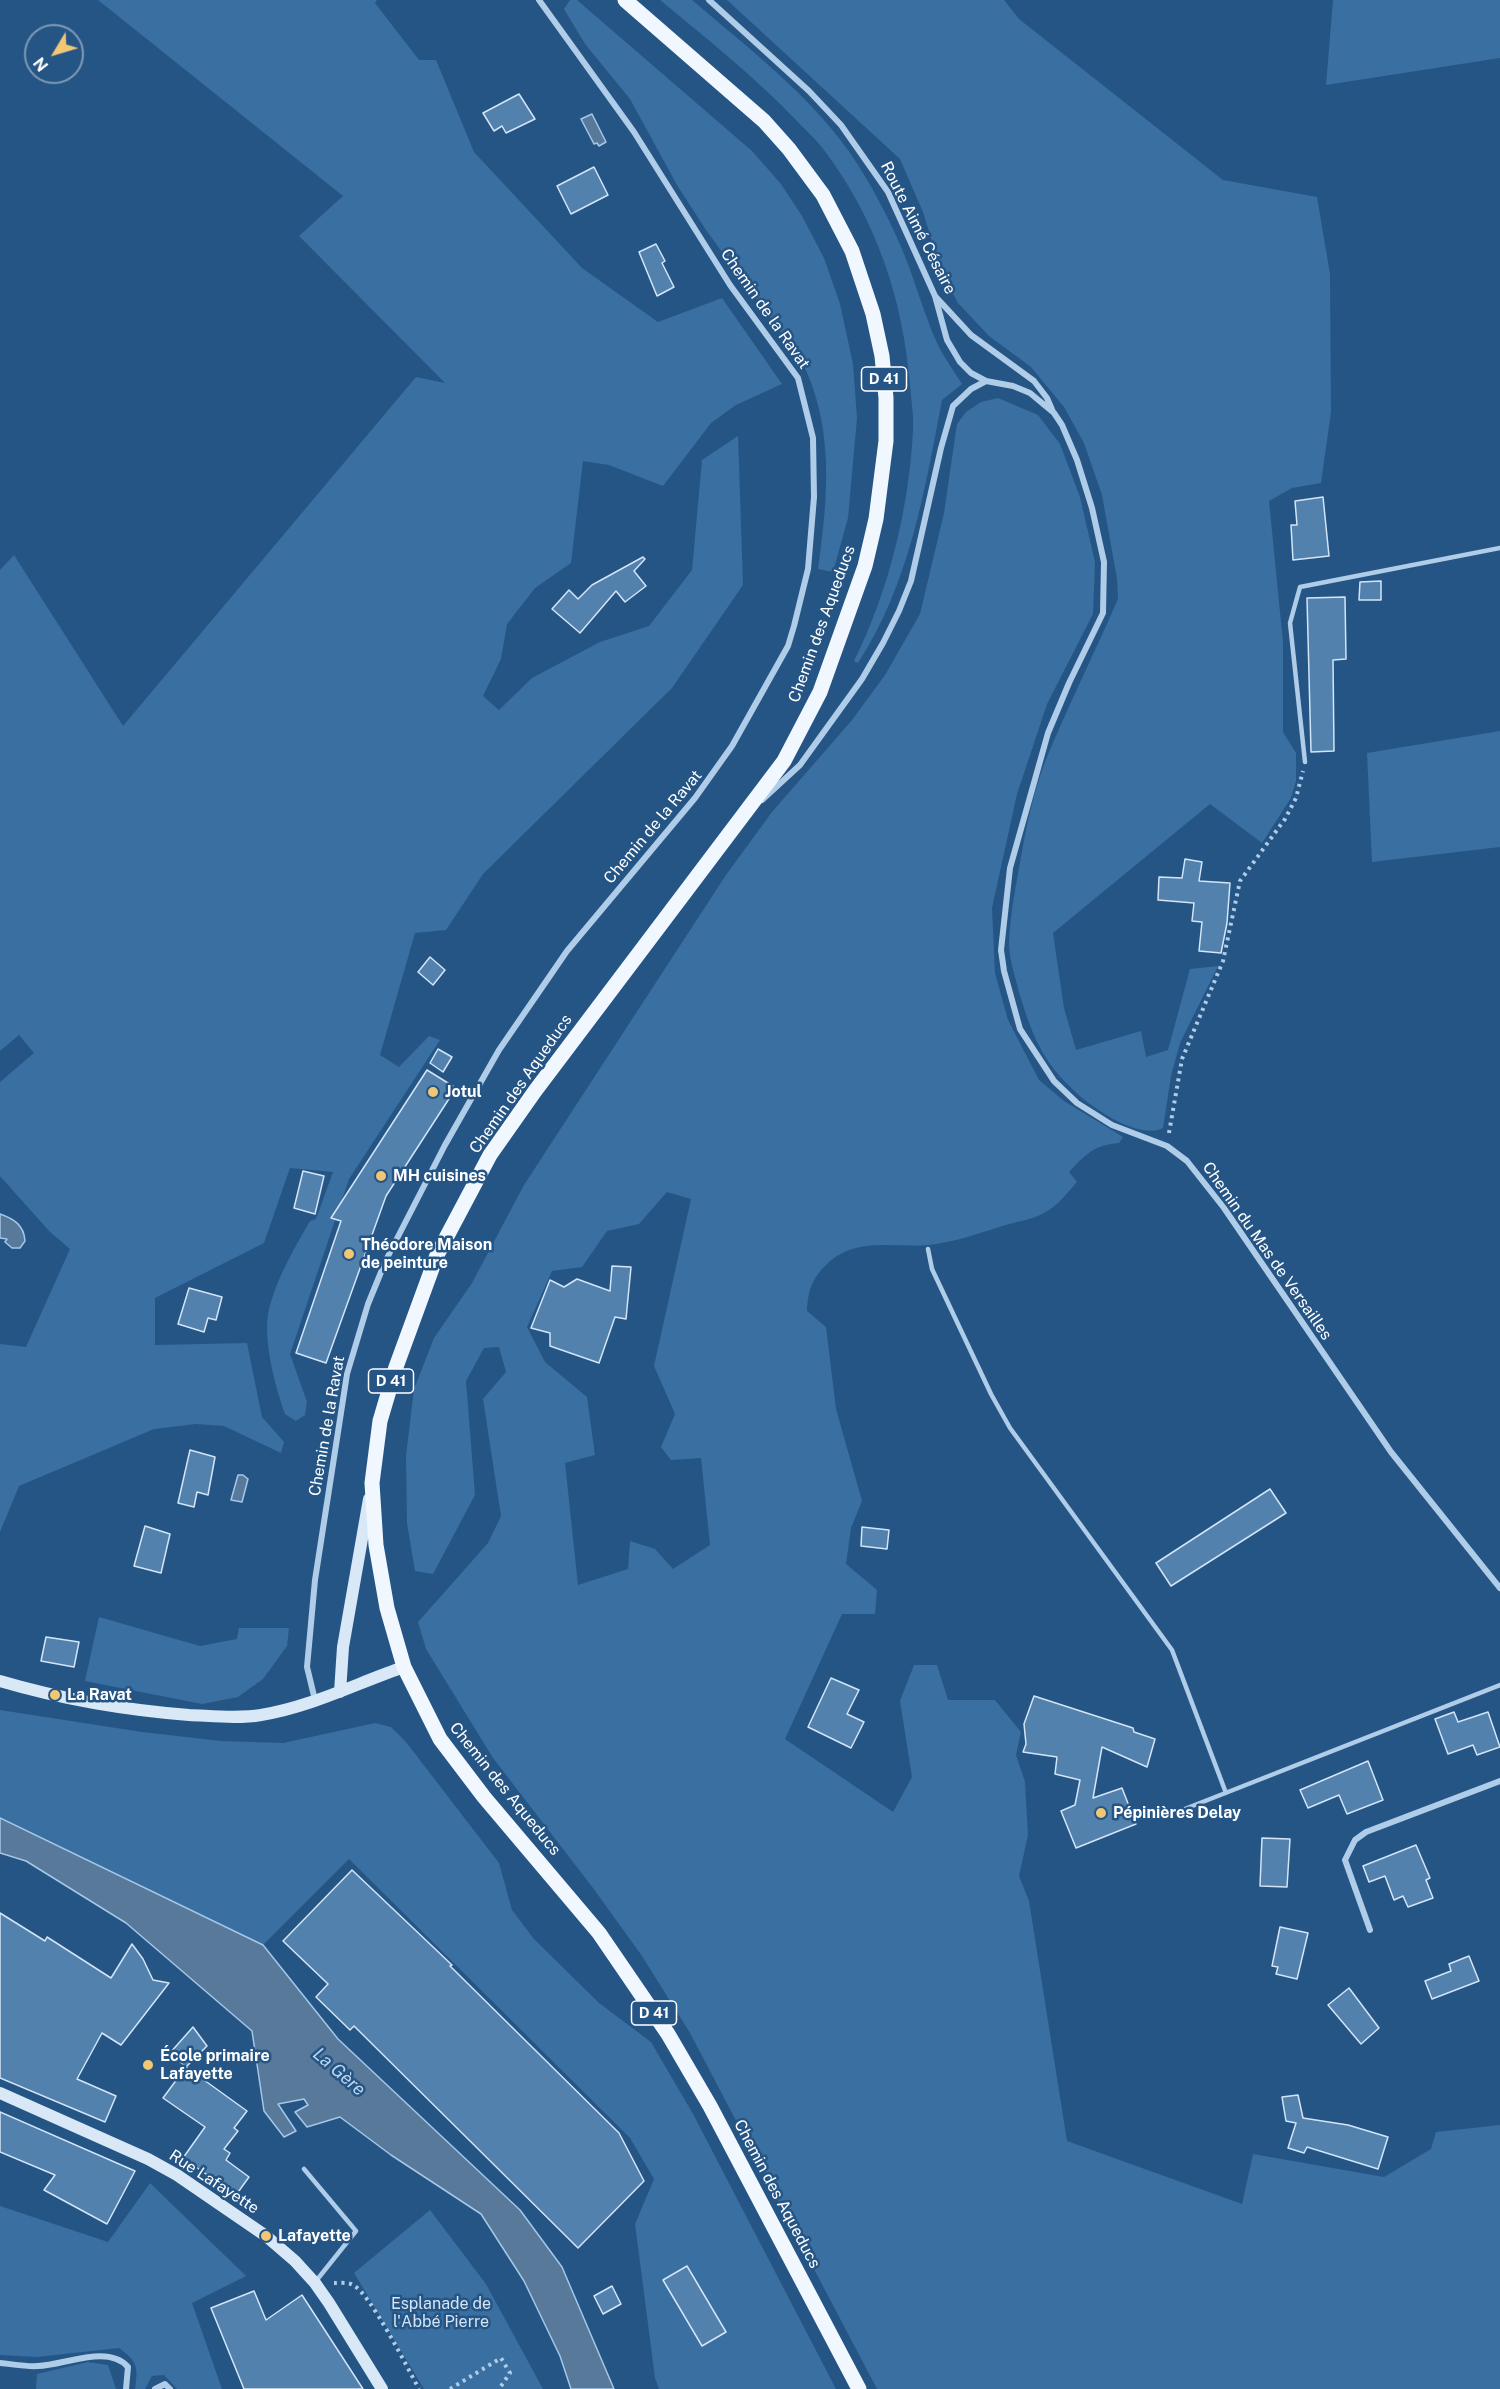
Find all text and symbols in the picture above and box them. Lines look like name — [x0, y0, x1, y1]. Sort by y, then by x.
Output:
north arrow — [24, 24, 84, 84]
text: N — [30, 53, 52, 75]
street label: Route Aimé Césaire — [876, 158, 960, 298]
street label: Chemin de la Ravat — [716, 245, 814, 373]
road number: D 41 — [862, 367, 906, 391]
street label: Chemin des Aqueducs — [785, 543, 859, 705]
street label: Chemin de la Ravat — [600, 766, 706, 888]
street label: Chemin des Aqueducs — [466, 1011, 576, 1157]
place label: Jotul — [445, 1082, 482, 1102]
marker: Jotul — [426, 1085, 440, 1099]
street label: Chemin du Mas de Versailles — [1198, 1158, 1336, 1344]
place label: MH cuisines — [393, 1166, 486, 1186]
marker: MH cuisines — [374, 1169, 388, 1183]
place label: Théodore Maison de peinture — [361, 1235, 492, 1273]
marker: Théodore Maison de peinture — [342, 1247, 356, 1261]
street label: Chemin de la Ravat — [305, 1354, 349, 1498]
road number: D 41 — [368, 1369, 414, 1393]
place label: La Ravat — [67, 1685, 132, 1705]
marker: La Ravat — [48, 1688, 62, 1702]
street label: Chemin des Aqueducs — [445, 1719, 565, 1859]
place label: Pépinières Delay — [1113, 1803, 1241, 1823]
marker: Pépinières Delay — [1094, 1806, 1108, 1820]
road number: D 41 — [632, 2001, 676, 2025]
water label: La Gère — [308, 2043, 370, 2101]
place label: École primaire Lafayette — [160, 2046, 270, 2084]
marker: École primaire Lafayette — [141, 2058, 155, 2072]
street label: Chemin des Aqueducs — [730, 2116, 824, 2272]
street label: Rue Lafayette — [166, 2146, 262, 2218]
place label: Lafayette — [278, 2226, 351, 2246]
marker: Lafayette — [259, 2229, 273, 2243]
park label: Esplanade de l'Abbé Pierre — [391, 2294, 491, 2332]

